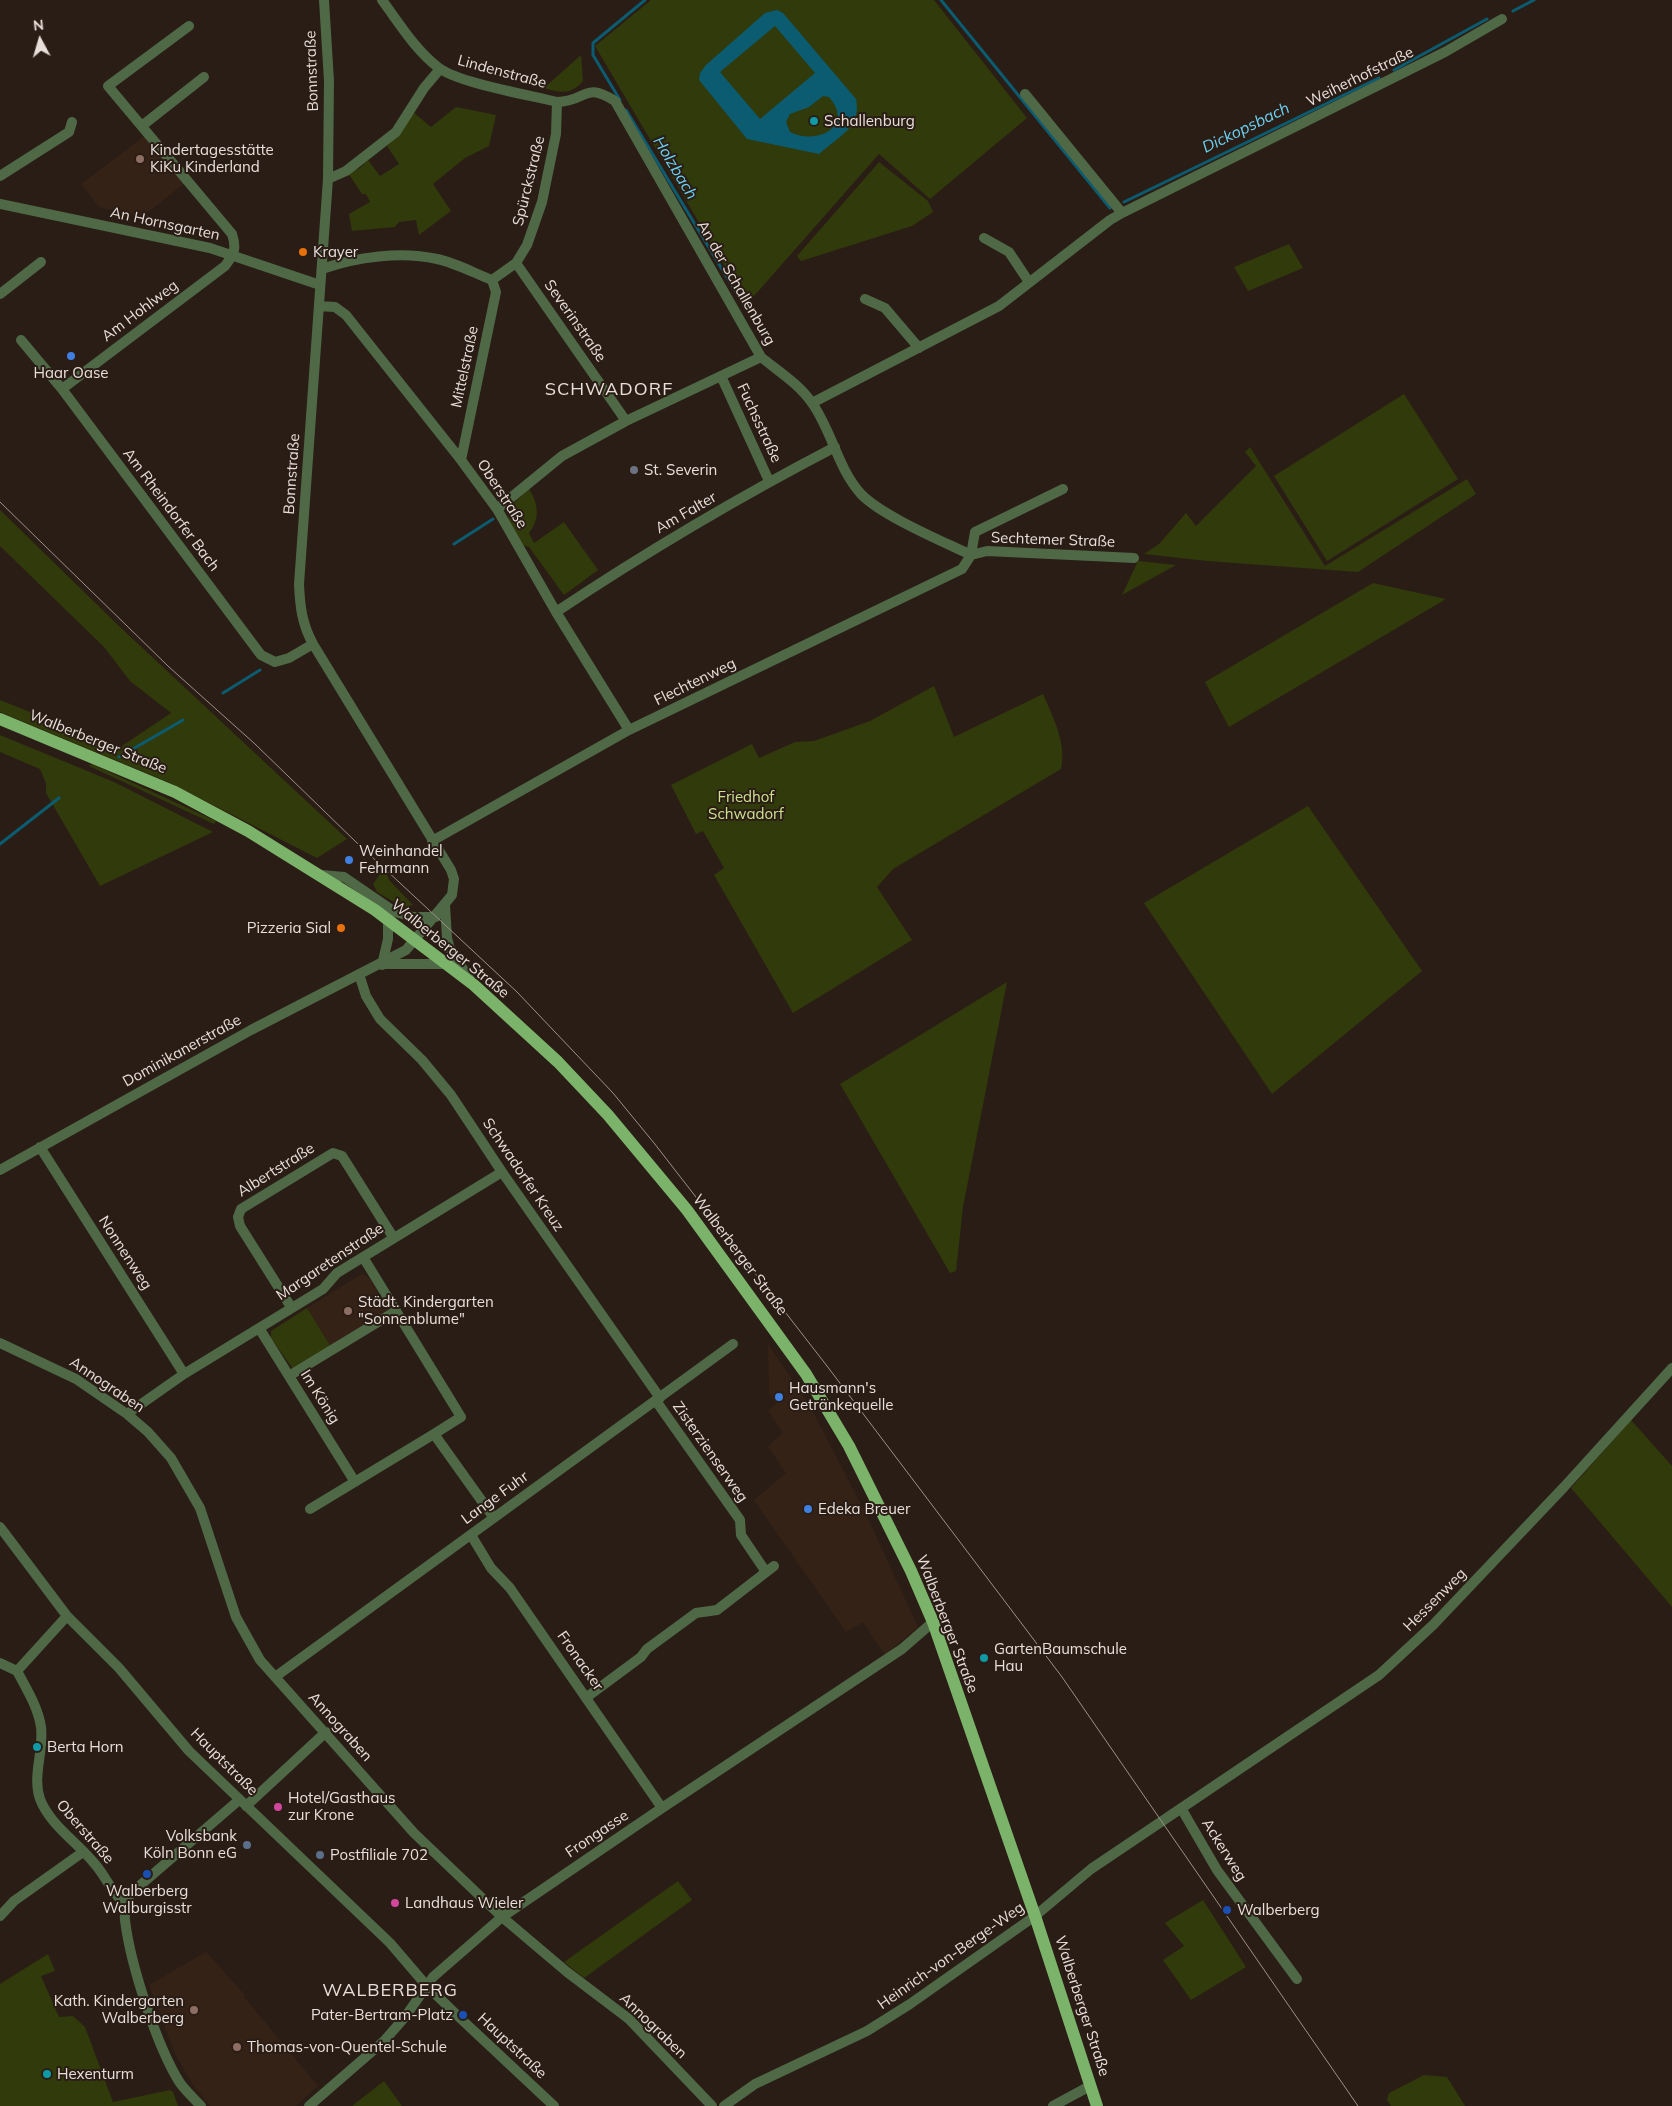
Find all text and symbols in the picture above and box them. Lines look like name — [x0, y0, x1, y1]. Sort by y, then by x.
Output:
north arrow — [15, 15, 65, 65]
text: N — [32, 16, 45, 35]
street label: Bonnstraße — [302, 30, 322, 112]
street label: Weiherhofstraße — [1304, 43, 1416, 111]
street label: Lindenstraße — [456, 52, 548, 92]
water label: Dickopsbach — [1199, 99, 1293, 157]
place label: Schallenburg — [824, 112, 915, 130]
marker: Schallenburg — [808, 115, 820, 127]
water label: Holzbach — [649, 133, 701, 203]
street label: Spürckstraße — [509, 134, 549, 228]
place label: Kindertagesstätte KiKu Kinderland — [150, 141, 274, 176]
marker: Kindertagesstätte KiKu Kinderland — [134, 153, 146, 165]
street label: An Hornsgarten — [109, 204, 221, 244]
street label: An der Schallenburg — [693, 217, 779, 349]
place label: Krayer — [313, 243, 358, 261]
marker: Krayer — [297, 246, 309, 258]
street label: Am Hohlweg — [98, 277, 182, 345]
street label: Severinstraße — [540, 277, 610, 365]
street label: Mittelstraße — [448, 325, 482, 409]
marker: Haar Oase — [65, 350, 77, 362]
place label: Haar Oase — [33, 364, 109, 382]
district label: SCHWADORF — [544, 379, 674, 401]
street label: Fuchsstraße — [733, 381, 785, 465]
street label: Bonnstraße — [280, 433, 304, 515]
street label: Am Rheindorfer Bach — [119, 445, 223, 575]
street label: Oberstraße — [473, 456, 531, 532]
place label: St. Severin — [644, 461, 717, 479]
marker: St. Severin — [628, 464, 640, 476]
street label: Am Falter — [652, 488, 720, 538]
street label: Sechtemer Straße — [991, 529, 1115, 551]
street label: Flechtenweg — [651, 655, 739, 709]
street label: Walberberger Straße — [27, 706, 169, 778]
park label: Friedhof Schwadorf — [708, 788, 784, 823]
place label: Weinhandel Fehrmann — [359, 842, 443, 877]
marker: Weinhandel Fehrmann — [343, 854, 355, 866]
street label: Walberberger Straße — [387, 896, 513, 1002]
place label: Pizzeria Sial — [247, 919, 331, 937]
marker: Pizzeria Sial — [335, 922, 347, 934]
street label: Dominikanerstraße — [120, 1011, 244, 1091]
street label: Schwadorfer Kreuz — [478, 1115, 568, 1235]
street label: Albertstraße — [234, 1139, 318, 1201]
street label: Walberberger Straße — [689, 1191, 791, 1319]
street label: Nonnenweg — [94, 1213, 156, 1293]
street label: Margaretenstraße — [273, 1219, 387, 1305]
place label: Städt. Kindergarten "Sonnenblume" — [358, 1293, 494, 1328]
marker: Städt. Kindergarten "Sonnenblume" — [342, 1305, 354, 1317]
street label: Annograben — [66, 1353, 148, 1417]
street label: Im König — [296, 1367, 344, 1427]
place label: Hausmann's Getränkequelle — [789, 1379, 893, 1414]
marker: Hausmann's Getränkequelle — [773, 1391, 785, 1403]
street label: Zisterzienserweg — [669, 1398, 751, 1506]
street label: Lange Fuhr — [458, 1468, 532, 1528]
place label: Edeka Breuer — [818, 1500, 910, 1518]
marker: Edeka Breuer — [802, 1503, 814, 1515]
street label: Walberberger Straße — [912, 1552, 982, 1696]
street label: Hessenweg — [1400, 1565, 1470, 1635]
street label: Fronacker — [553, 1628, 607, 1694]
place label: GartenBaumschule Hau — [994, 1640, 1127, 1675]
marker: GartenBaumschule Hau — [978, 1652, 990, 1664]
street label: Annograben — [304, 1689, 376, 1765]
street label: Hauptstraße — [187, 1725, 261, 1799]
place label: Berta Horn — [47, 1738, 124, 1756]
marker: Berta Horn — [31, 1741, 43, 1753]
place label: Hotel/Gasthaus zur Krone — [288, 1789, 395, 1824]
street label: Oberstraße — [52, 1796, 118, 1868]
marker: Hotel/Gasthaus zur Krone — [272, 1801, 284, 1813]
street label: Frongasse — [562, 1806, 632, 1862]
street label: Ackerweg — [1198, 1816, 1250, 1884]
place label: Volksbank Köln Bonn eG — [143, 1827, 237, 1862]
marker: Volksbank Köln Bonn eG — [241, 1839, 253, 1851]
place label: Postfiliale 702 — [330, 1846, 428, 1864]
marker: Postfiliale 702 — [314, 1849, 326, 1861]
marker: Walberberg Walburgisstr — [141, 1868, 153, 1880]
place label: Walberberg Walburgisstr — [102, 1882, 192, 1917]
place label: Landhaus Wieler — [405, 1894, 523, 1912]
marker: Landhaus Wieler — [389, 1897, 401, 1909]
street label: Heinrich-von-Berge-Weg — [874, 1898, 1028, 2014]
place label: Walberberg — [1237, 1901, 1320, 1919]
marker: Walberberg — [1221, 1904, 1233, 1916]
street label: Walberberger Straße — [1051, 1933, 1113, 2079]
district label: WALBERBERG — [321, 1980, 459, 2002]
street label: Annograben — [616, 1989, 690, 2063]
place label: Kath. Kindergarten Walberberg — [54, 1992, 184, 2027]
marker: Kath. Kindergarten Walberberg — [188, 2004, 200, 2016]
place label: Pater-Bertram-Platz — [311, 2006, 453, 2024]
marker: Pater-Bertram-Platz — [457, 2009, 469, 2021]
street label: Hauptstraße — [474, 2009, 550, 2083]
place label: Thomas-von-Quentel-Schule — [247, 2038, 447, 2056]
marker: Thomas-von-Quentel-Schule — [231, 2041, 243, 2053]
place label: Hexenturm — [57, 2065, 134, 2083]
marker: Hexenturm — [41, 2068, 53, 2080]

